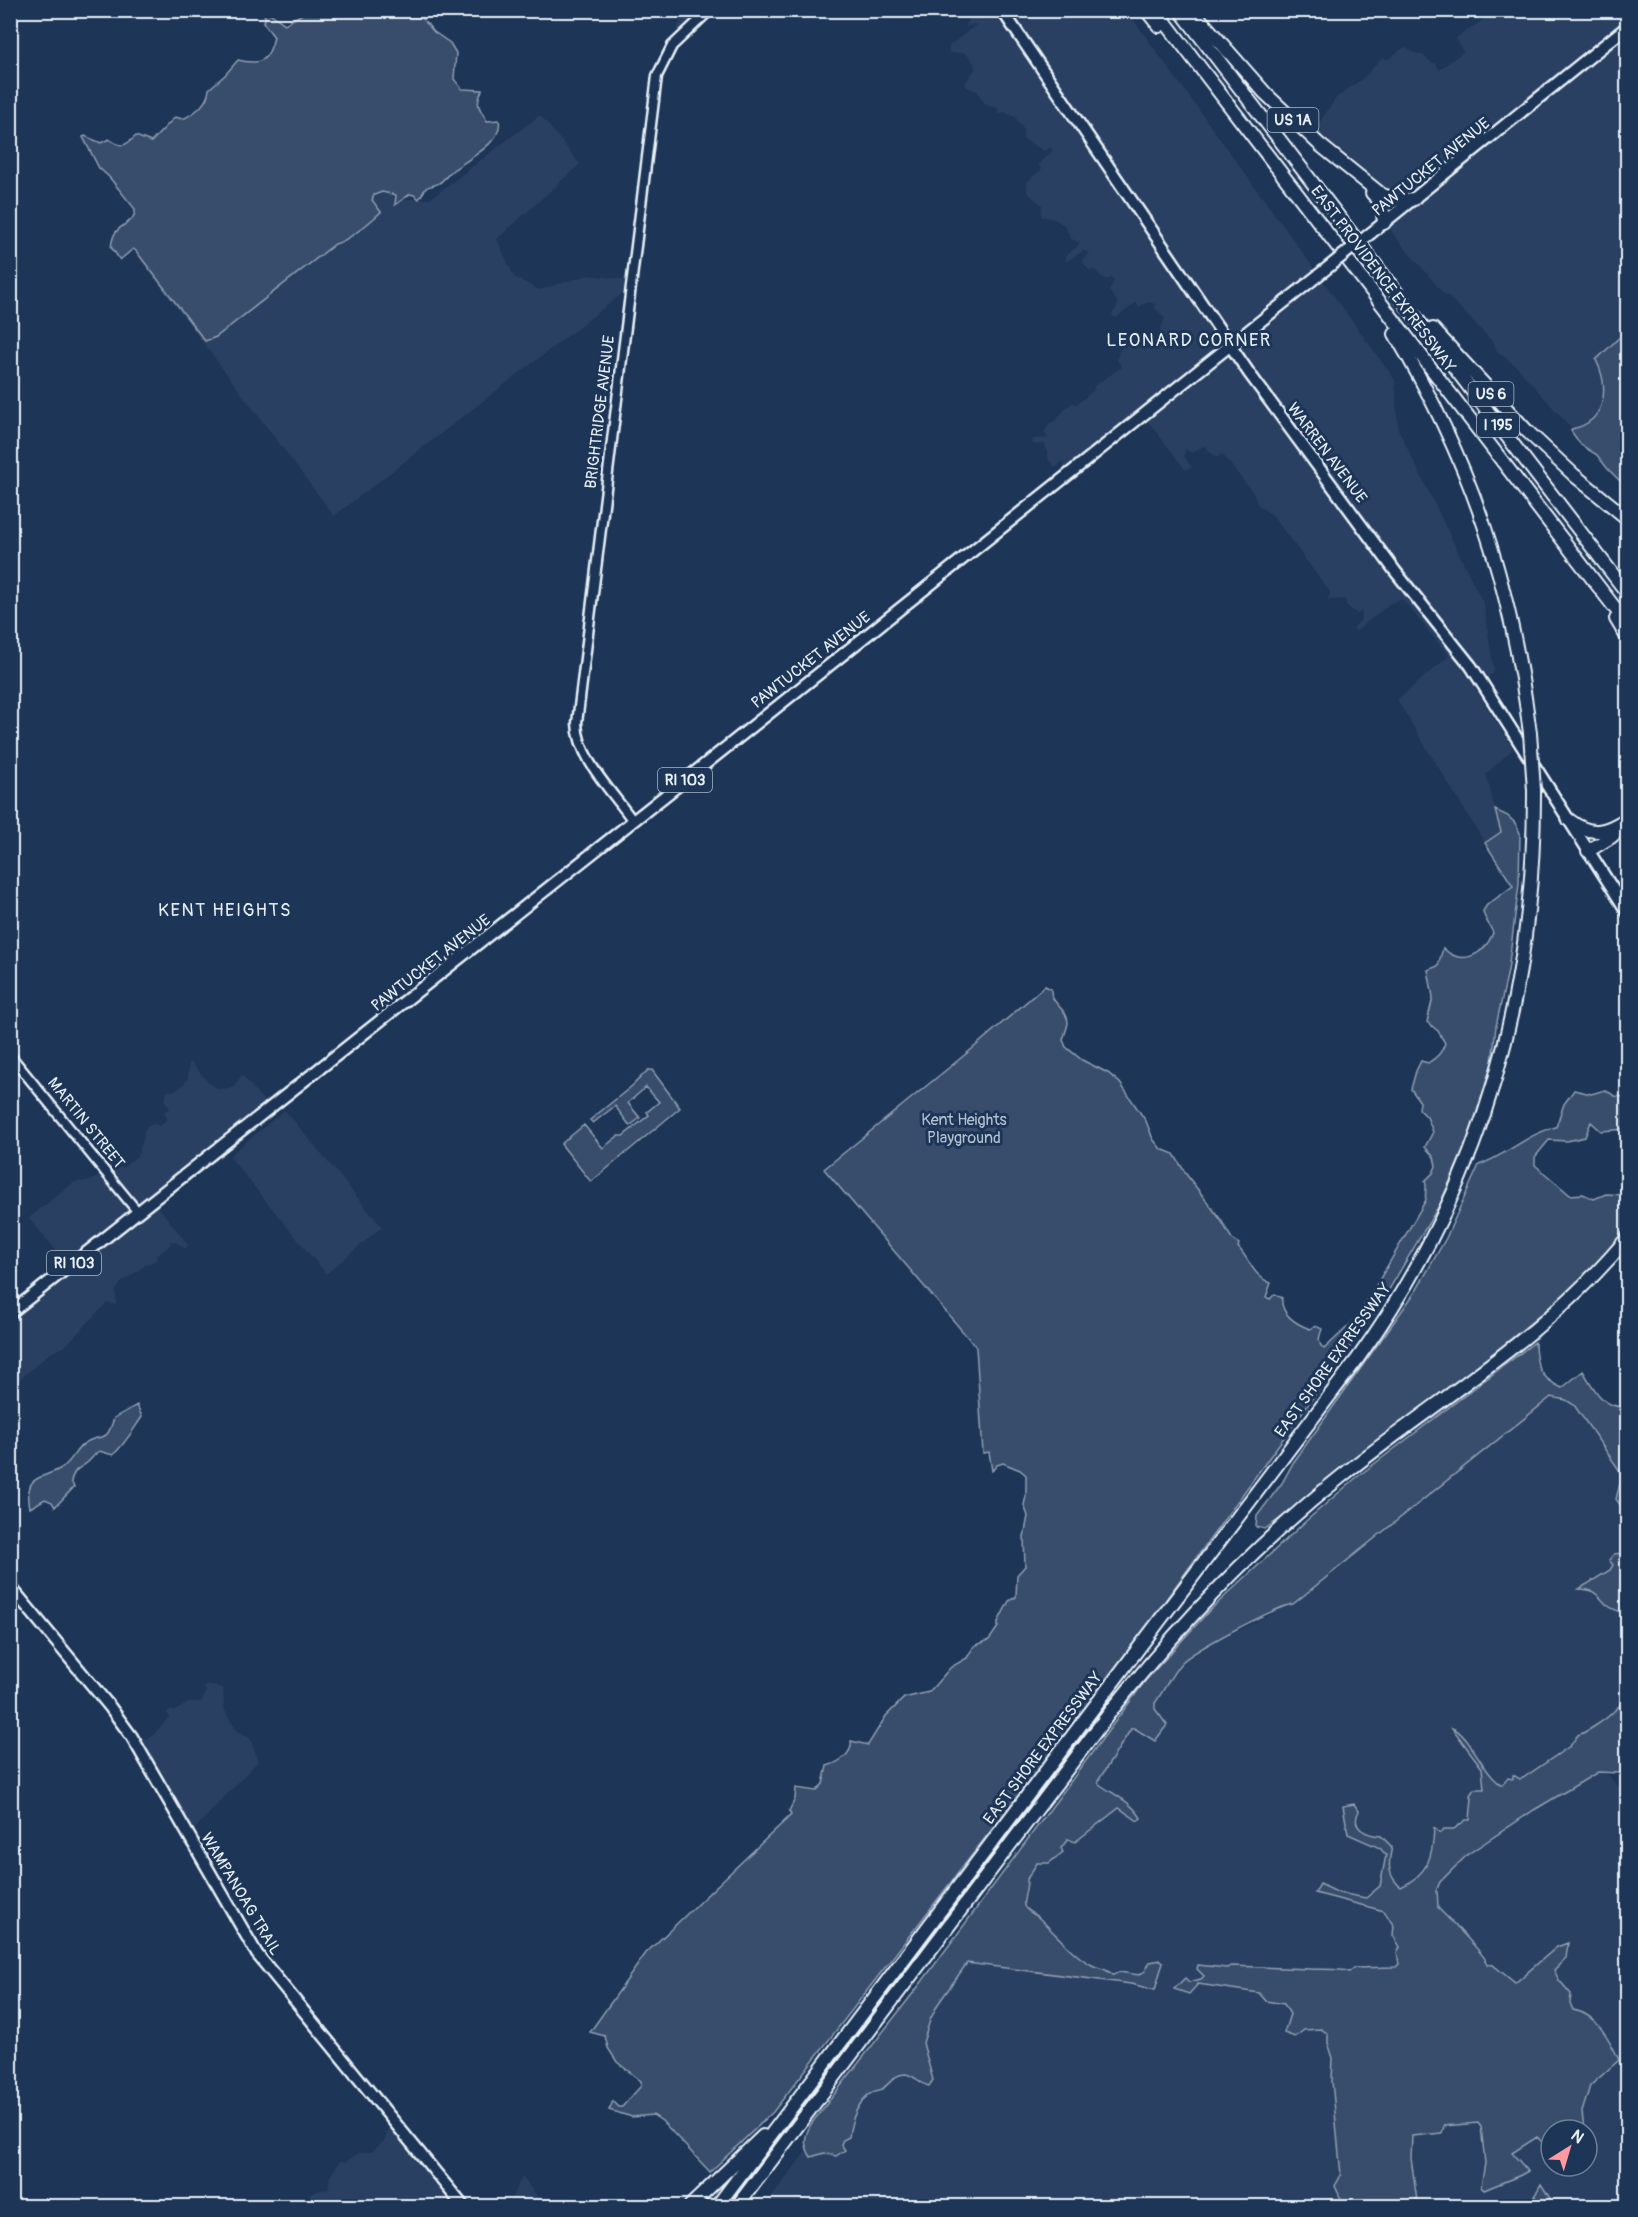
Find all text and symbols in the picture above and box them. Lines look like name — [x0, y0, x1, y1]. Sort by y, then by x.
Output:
road number: US 1A — [1268, 108, 1318, 132]
street label: PAWTUCKET AVENUE — [1368, 113, 1494, 221]
street label: EAST PROVIDENCE EXPRESSWAY — [1306, 182, 1460, 376]
district label: LEONARD CORNER — [1106, 329, 1272, 352]
street label: BRIGHTRIDGE AVENUE — [581, 334, 619, 490]
road number: US 6 — [1468, 382, 1514, 406]
street label: WARREN AVENUE — [1283, 399, 1371, 507]
road number: I 195 — [1477, 413, 1519, 437]
street label: PAWTUCKET AVENUE — [747, 607, 875, 713]
road number: RI 103 — [658, 768, 712, 792]
district label: KENT HEIGHTS — [158, 899, 292, 922]
street label: PAWTUCKET AVENUE — [367, 910, 495, 1016]
street label: MARTIN STREET — [43, 1073, 129, 1173]
park label: Kent Heights Playground — [921, 1110, 1007, 1148]
road number: RI 103 — [47, 1251, 101, 1275]
street label: EAST SHORE EXPRESSWAY — [1270, 1279, 1396, 1441]
street label: EAST SHORE EXPRESSWAY — [979, 1668, 1107, 1828]
street label: WAMPANOAG TRAIL — [196, 1829, 286, 1959]
north arrow — [1539, 2118, 1599, 2178]
text: N — [1567, 2126, 1588, 2148]

